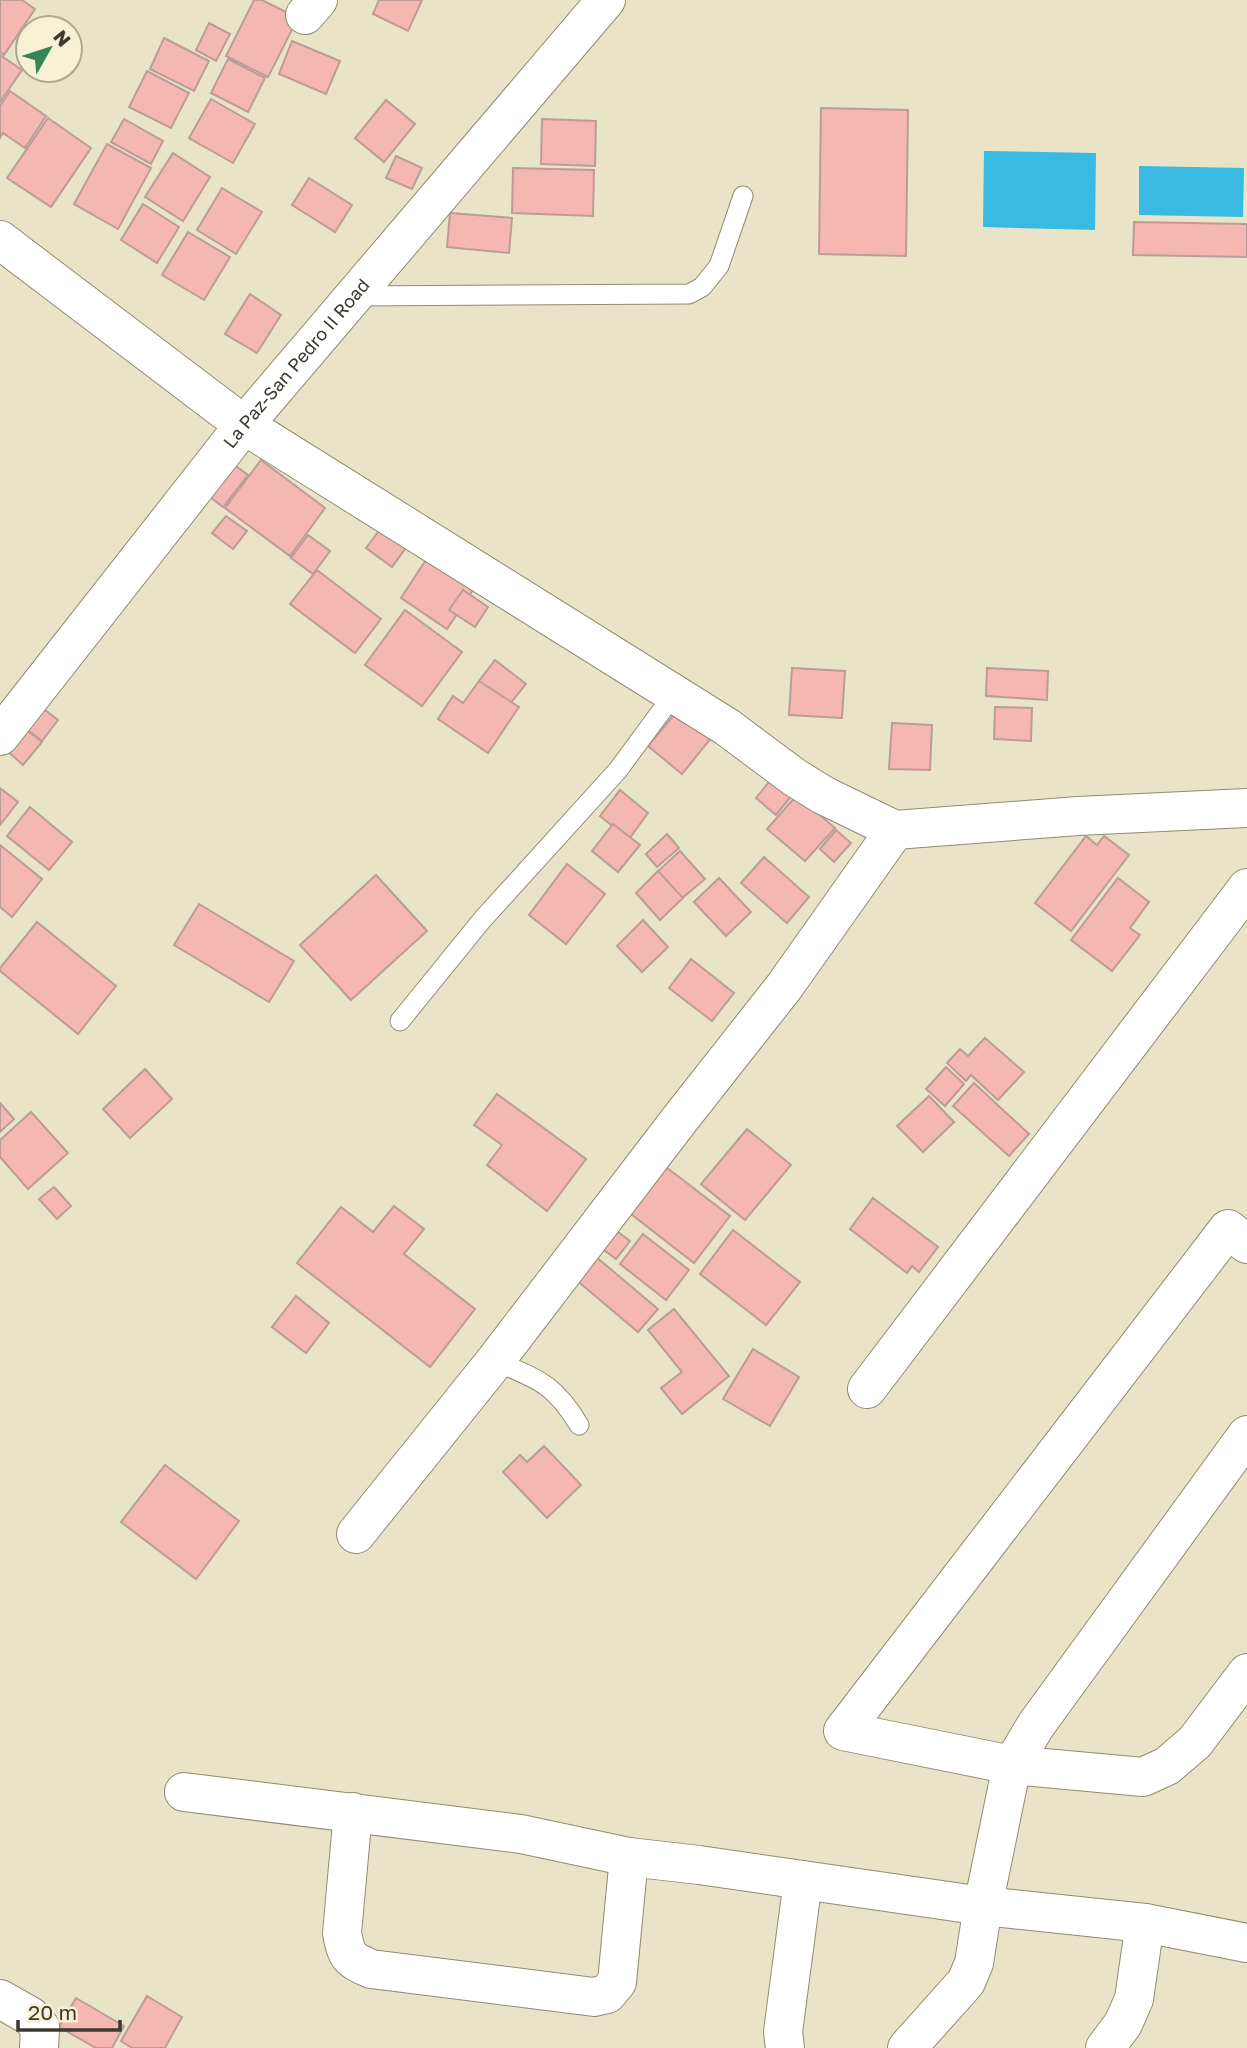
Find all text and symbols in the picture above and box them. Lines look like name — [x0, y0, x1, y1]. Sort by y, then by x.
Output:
north arrow — [14, 14, 84, 84]
text: N — [49, 25, 76, 51]
street label: La Paz-San Pedro II Road — [218, 274, 374, 452]
scale bar — [18, 1988, 119, 2032]
text: 20 m — [28, 1999, 77, 2025]

